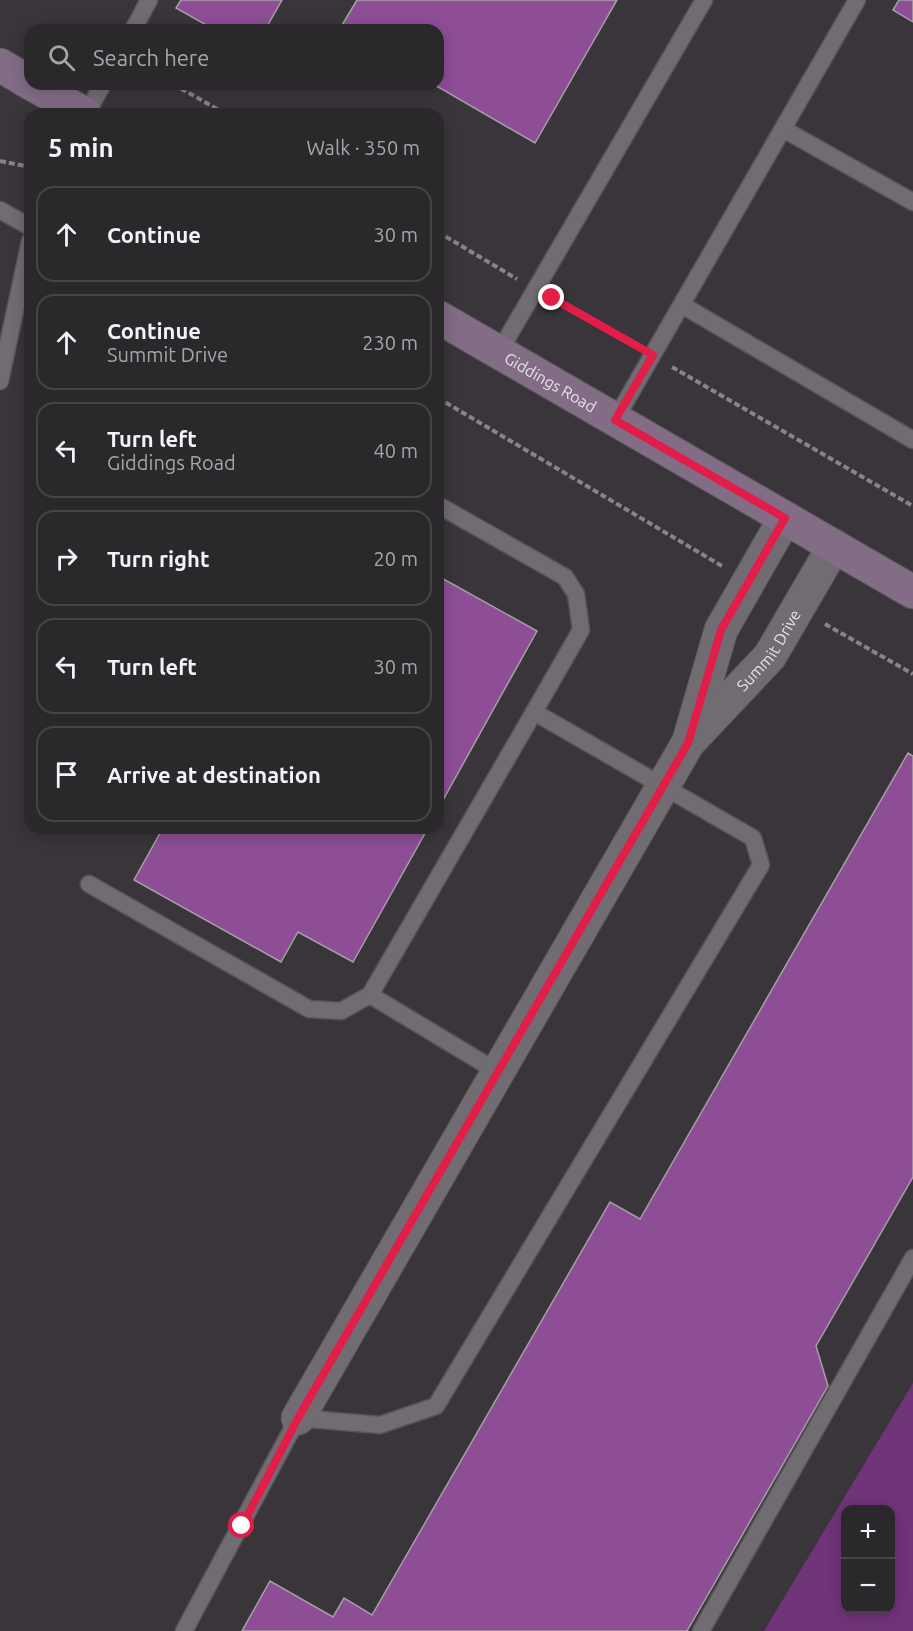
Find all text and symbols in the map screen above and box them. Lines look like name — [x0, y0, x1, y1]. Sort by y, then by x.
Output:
search box — [24, 24, 444, 90]
icon: search — [45, 41, 78, 74]
text: Search here — [93, 45, 209, 70]
text: 5 min — [48, 133, 114, 162]
text: Walk · 350 m — [307, 136, 420, 159]
icon: ahead — [50, 218, 83, 251]
text: Continue — [107, 222, 201, 247]
text: 30 m — [374, 223, 418, 246]
route end — [538, 284, 564, 310]
text: Continue — [107, 318, 201, 343]
icon: ahead — [50, 326, 83, 359]
text: 230 m — [362, 331, 418, 354]
text: Summit Drive — [107, 343, 228, 366]
street label: Giddings Road — [501, 349, 600, 416]
text: Turn left — [107, 426, 197, 451]
icon: left — [50, 434, 83, 467]
text: 40 m — [374, 439, 418, 462]
text: Giddings Road — [107, 451, 236, 474]
icon: right — [50, 542, 83, 575]
text: Turn right — [107, 546, 209, 571]
text: 20 m — [374, 547, 418, 570]
street label: Summit Drive — [733, 606, 804, 695]
icon: left — [50, 650, 83, 683]
text: Turn left — [107, 654, 197, 679]
text: 30 m — [374, 655, 418, 678]
icon: arrive — [50, 758, 83, 791]
text: Arrive at destination — [107, 762, 321, 787]
map controls — [841, 1505, 895, 1613]
button: + — [841, 1505, 895, 1559]
route start — [228, 1512, 254, 1538]
button: − — [841, 1559, 895, 1613]

